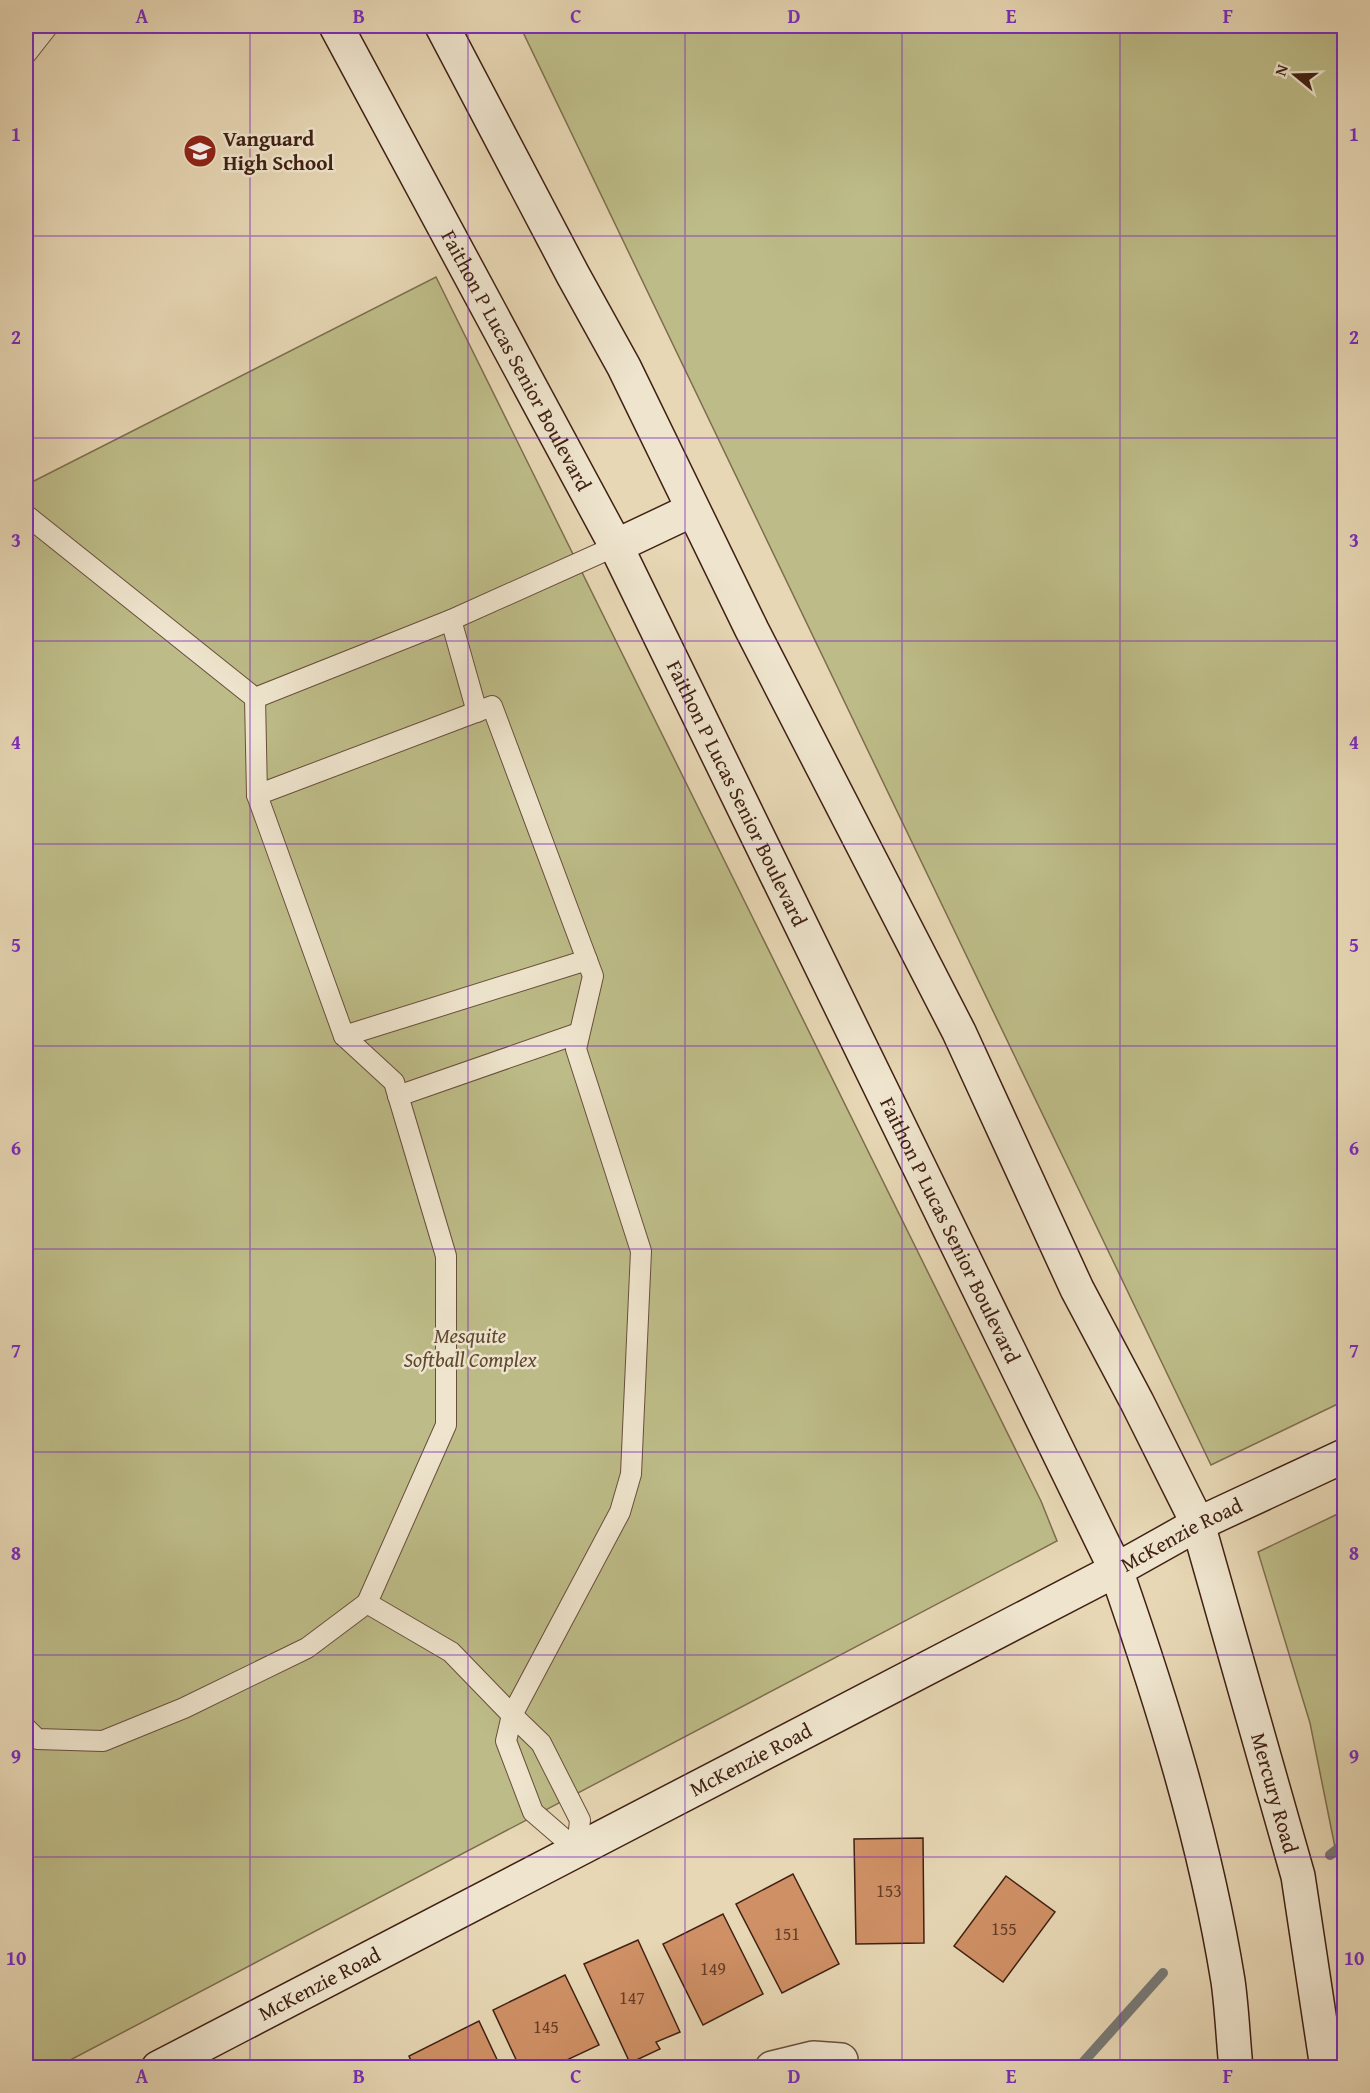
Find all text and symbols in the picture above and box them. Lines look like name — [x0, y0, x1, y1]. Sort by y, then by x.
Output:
text: A — [136, 1, 149, 30]
text: B — [353, 1, 365, 30]
text: C — [570, 1, 582, 30]
text: D — [787, 1, 801, 30]
text: E — [1006, 1, 1017, 30]
text: F — [1223, 1, 1233, 30]
north arrow — [1265, 45, 1325, 105]
text: N — [1268, 61, 1294, 79]
text: 1 — [11, 119, 21, 148]
text: 1 — [1349, 119, 1359, 148]
place label: Vanguard High School — [223, 123, 334, 178]
school or university icon: Vanguard High School — [182, 133, 218, 169]
street label: Faithon P Lucas Senior Boulevard — [434, 224, 600, 497]
text: 2 — [11, 322, 21, 351]
text: 2 — [1349, 322, 1359, 351]
text: 3 — [11, 525, 21, 554]
text: 3 — [1349, 525, 1359, 554]
street label: Faithon P Lucas Senior Boulevard — [659, 655, 816, 932]
text: 4 — [11, 727, 21, 756]
text: 4 — [1349, 727, 1359, 756]
text: 5 — [11, 930, 21, 959]
text: 5 — [1349, 930, 1359, 959]
street label: Faithon P Lucas Senior Boulevard — [872, 1092, 1029, 1369]
text: 6 — [11, 1133, 21, 1162]
text: 6 — [1349, 1133, 1359, 1162]
park label: Mesquite Softball Complex — [403, 1320, 537, 1375]
text: 7 — [11, 1335, 21, 1364]
text: 7 — [1349, 1335, 1359, 1364]
street label: McKenzie Road — [1114, 1489, 1248, 1580]
text: 8 — [11, 1538, 21, 1567]
text: 8 — [1349, 1538, 1359, 1567]
street label: McKenzie Road — [684, 1714, 818, 1804]
street label: Mercury Road — [1243, 1729, 1307, 1857]
text: 9 — [11, 1741, 21, 1770]
text: 9 — [1349, 1741, 1359, 1770]
house number: 153 — [876, 1877, 902, 1904]
house number: 155 — [991, 1915, 1017, 1942]
house number: 151 — [774, 1920, 800, 1947]
street label: McKenzie Road — [253, 1939, 387, 2028]
text: 10 — [6, 1943, 26, 1972]
text: 10 — [1344, 1943, 1364, 1972]
house number: 149 — [700, 1955, 726, 1982]
house number: 147 — [619, 1984, 645, 2011]
house number: 145 — [533, 2013, 559, 2040]
text: A — [136, 2061, 149, 2090]
text: B — [353, 2061, 365, 2090]
text: C — [570, 2061, 582, 2090]
text: D — [787, 2061, 801, 2090]
text: E — [1006, 2061, 1017, 2090]
text: F — [1223, 2061, 1233, 2090]

